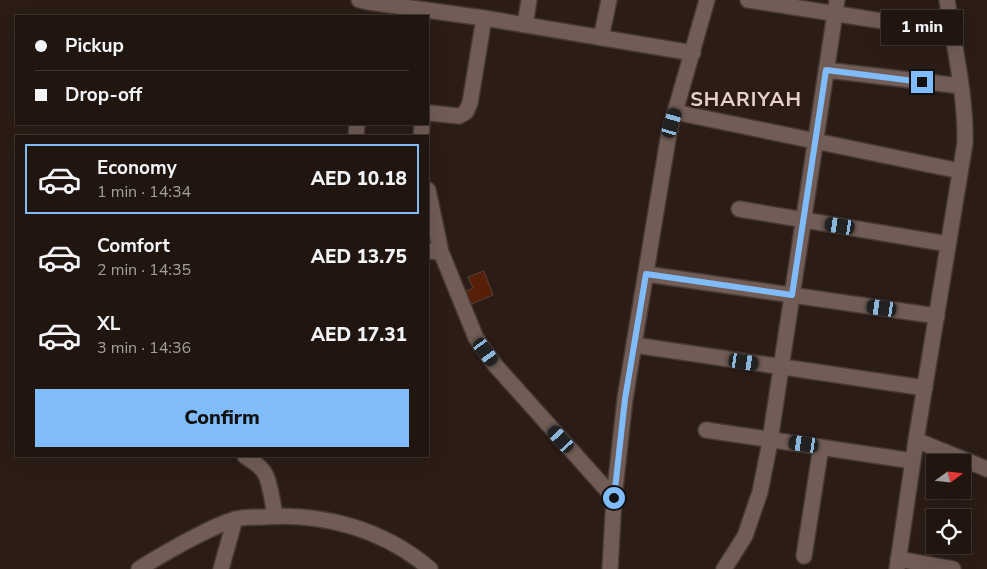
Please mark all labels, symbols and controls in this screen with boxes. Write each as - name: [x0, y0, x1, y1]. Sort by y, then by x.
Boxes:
- callout: 1 min: [881, 9, 963, 44]
- text: 1 min: [901, 16, 943, 38]
- text: Pickup: [65, 33, 124, 59]
- route end: [911, 71, 933, 93]
- text: Drop-off: [65, 82, 142, 108]
- district label: SHARIYAH: [690, 86, 802, 113]
- car: [660, 106, 683, 140]
- text: Economy: [97, 155, 177, 181]
- icon: car: [37, 157, 82, 202]
- text: AED 10.18: [311, 166, 407, 192]
- text: 1 min · 14:34: [97, 181, 191, 203]
- car: [824, 216, 855, 236]
- text: Comfort: [97, 233, 170, 259]
- icon: car: [37, 235, 82, 280]
- text: AED 13.75: [311, 244, 407, 270]
- text: 2 min · 14:35: [97, 259, 191, 281]
- car: [866, 298, 897, 318]
- text: XL: [97, 311, 120, 337]
- icon: car: [37, 313, 82, 358]
- text: AED 17.31: [311, 322, 407, 348]
- car: [471, 335, 500, 369]
- text: 3 min · 14:36: [97, 337, 191, 359]
- car: [728, 352, 759, 372]
- button: Confirm: [35, 389, 409, 447]
- car: [545, 423, 576, 455]
- car: [788, 434, 819, 454]
- north arrow: [926, 454, 971, 499]
- map controls: [926, 454, 971, 554]
- route start: [603, 487, 625, 509]
- button: locate: [926, 509, 971, 554]

